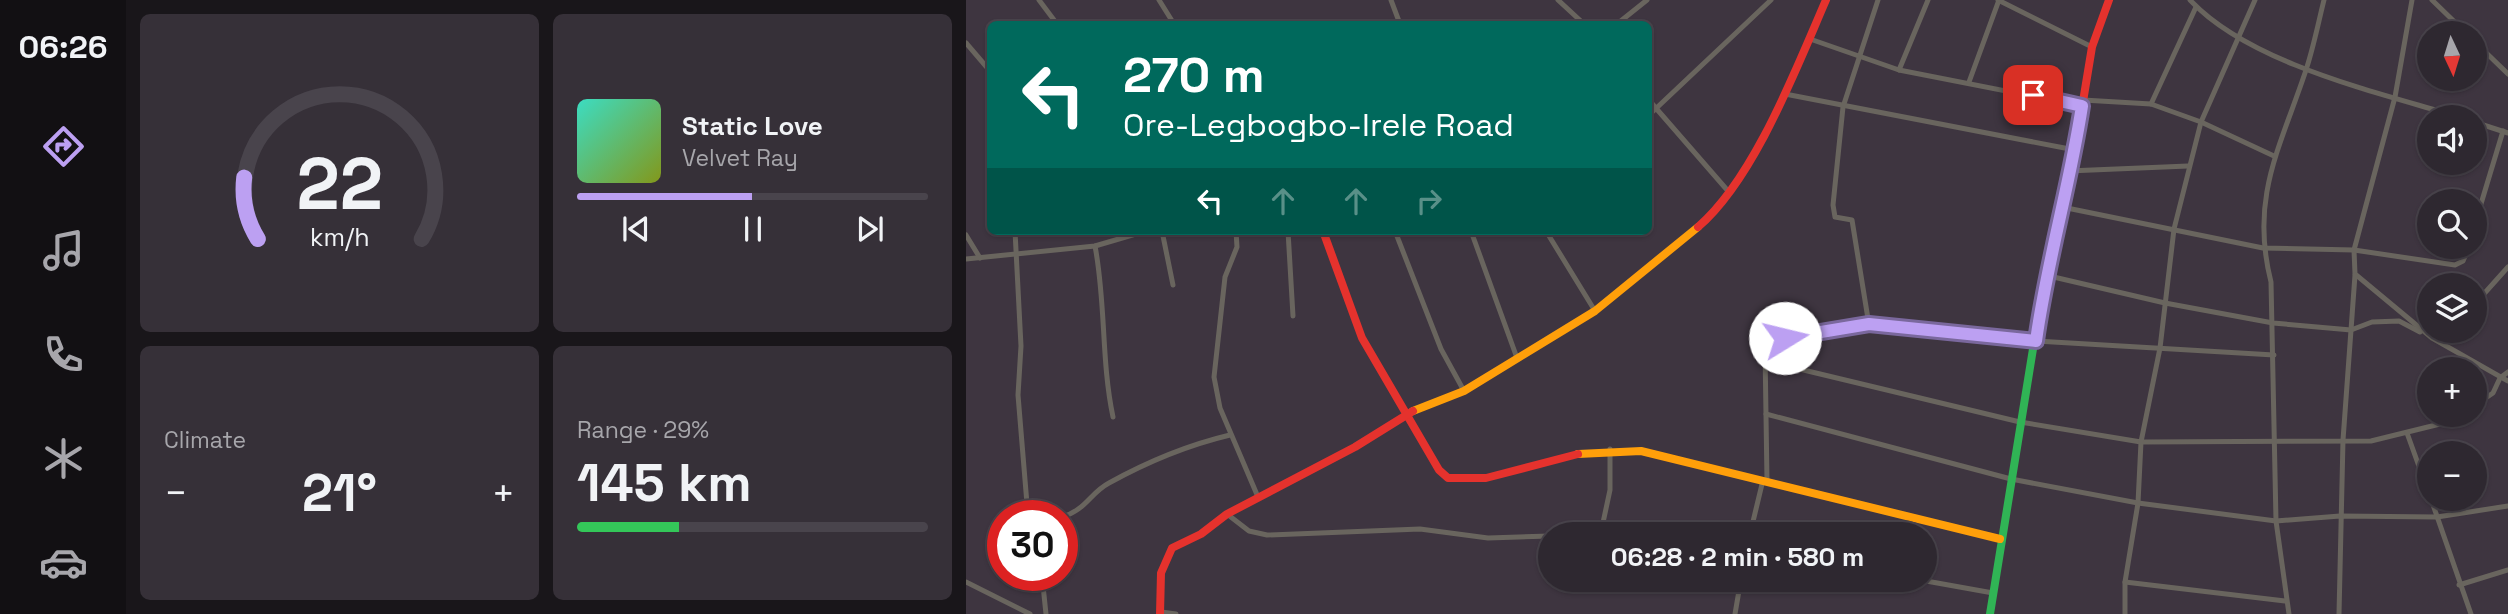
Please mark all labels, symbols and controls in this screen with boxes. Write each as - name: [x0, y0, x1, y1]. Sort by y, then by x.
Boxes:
- north arrow: [2417, 21, 2487, 91]
- map controls: [2417, 21, 2487, 511]
- text: 06:26: [19, 27, 107, 67]
- text: 270 m: [1123, 44, 1265, 106]
- icon: left: [1008, 49, 1099, 140]
- pin: [2003, 65, 2063, 125]
- icon: arrive: [2014, 76, 2052, 114]
- text: Ore-Legbogbo-Irele Road: [1123, 105, 1514, 145]
- button: sound: [2417, 105, 2487, 175]
- text: Static Love: [682, 109, 823, 143]
- icon: directions: [39, 122, 88, 171]
- text: 22: [296, 138, 383, 231]
- text: Velvet Ray: [682, 143, 798, 173]
- icon: left: [1191, 182, 1229, 220]
- icon: ahead: [1264, 182, 1302, 220]
- icon: ahead: [1337, 182, 1375, 220]
- icon: right: [1410, 182, 1448, 220]
- button: search: [2417, 189, 2487, 259]
- icon: previous: [617, 210, 655, 248]
- icon: pause: [734, 210, 772, 248]
- icon: next: [851, 210, 889, 248]
- text: km/h: [310, 221, 369, 253]
- icon: music: [39, 226, 88, 275]
- button: layers: [2417, 273, 2487, 343]
- position arrow: [1748, 301, 1822, 375]
- icon: phone: [39, 330, 88, 379]
- button: +: [2417, 357, 2487, 427]
- text: Range · 29%: [577, 415, 709, 445]
- text: Climate: [164, 425, 246, 455]
- icon: climate: [39, 434, 88, 483]
- button: −: [2417, 441, 2487, 511]
- text: 145 km: [577, 450, 752, 516]
- text: 21°: [302, 460, 377, 526]
- text: −: [164, 469, 188, 517]
- text: +: [491, 469, 515, 517]
- speed limit sign: 30: [987, 500, 1078, 591]
- icon: car: [39, 538, 88, 587]
- text: 06:28 · 2 min · 580 m: [1611, 540, 1864, 574]

